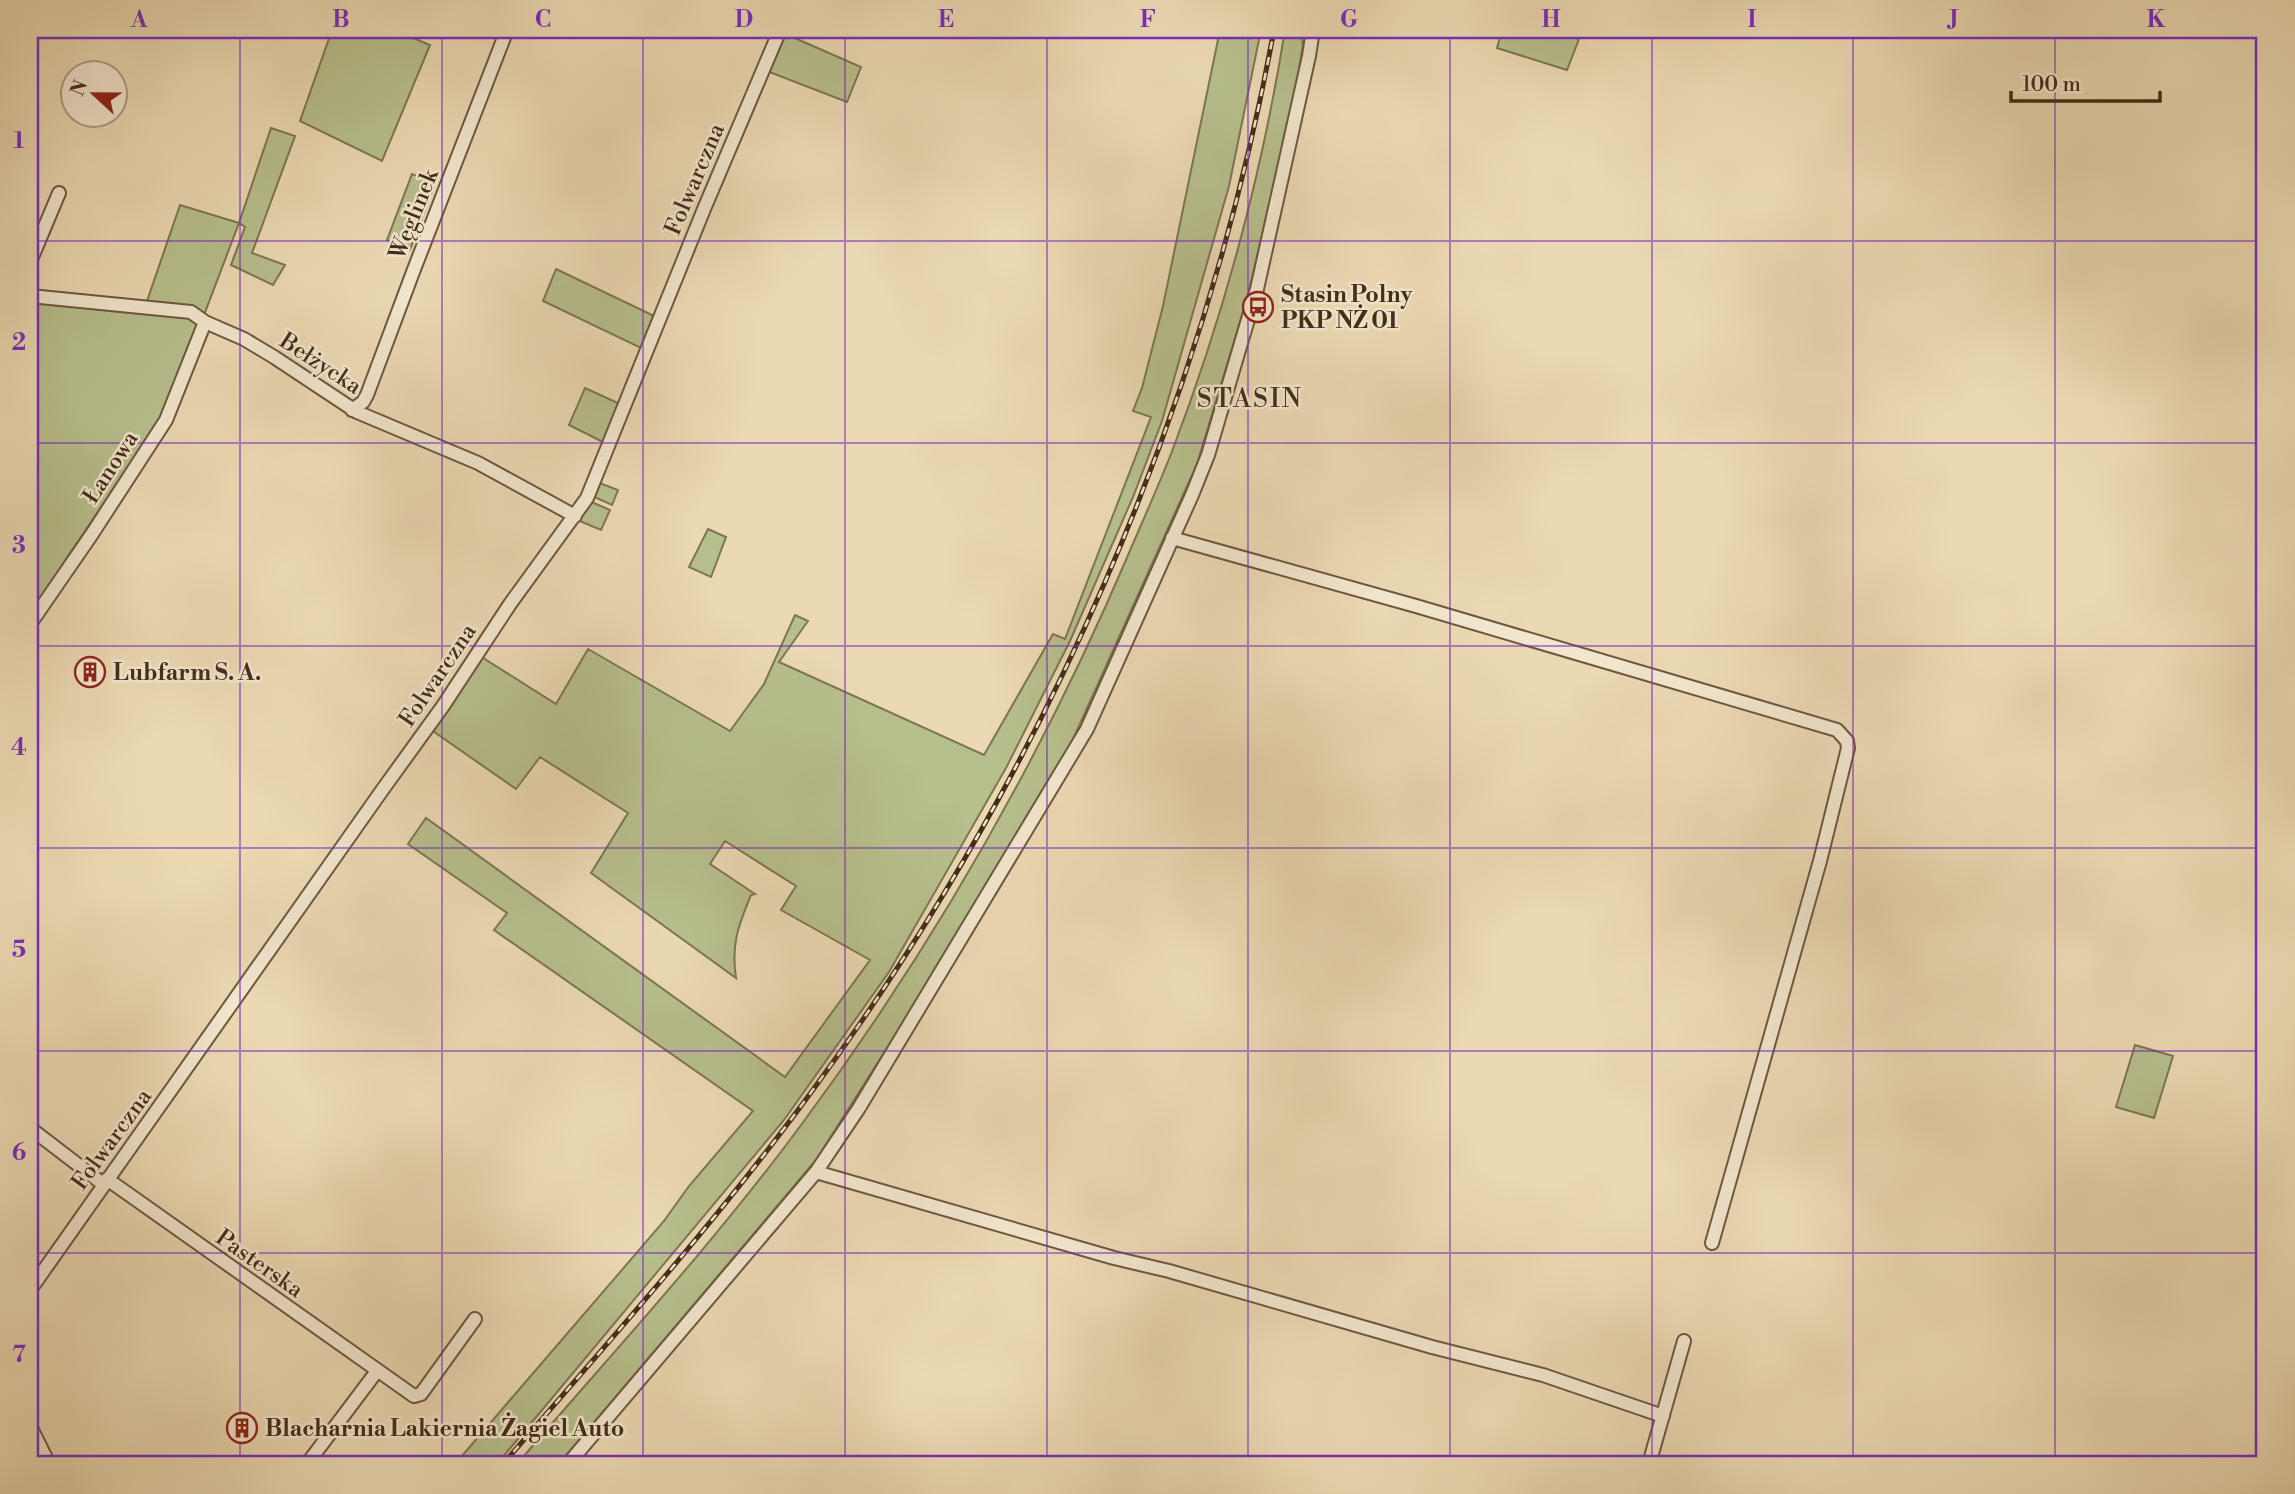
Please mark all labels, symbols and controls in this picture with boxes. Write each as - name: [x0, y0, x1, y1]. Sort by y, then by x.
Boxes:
- text: A: [130, 6, 148, 34]
- text: B: [332, 6, 350, 34]
- text: C: [535, 6, 551, 34]
- text: D: [735, 6, 753, 34]
- text: E: [938, 6, 954, 34]
- text: F: [1140, 6, 1156, 34]
- text: G: [1340, 6, 1358, 34]
- text: H: [1542, 6, 1561, 34]
- text: I: [1748, 6, 1757, 34]
- text: J: [1947, 6, 1959, 34]
- text: K: [2147, 6, 2166, 34]
- north arrow: [60, 60, 130, 130]
- scale bar: [2011, 60, 2160, 104]
- text: 100 m: [2022, 72, 2081, 98]
- text: N: [65, 77, 93, 99]
- street label: Folwarczna: [659, 119, 731, 239]
- text: 1: [13, 127, 25, 155]
- street label: Węglinek: [383, 164, 445, 264]
- place label: Stasin Polny PKP NŻ 01: [1281, 281, 1413, 335]
- bus stop icon: Stasin Polny PKP NŻ 01: [1241, 290, 1275, 324]
- street label: Bełżycka: [273, 326, 367, 401]
- text: 2: [12, 329, 26, 357]
- district label: STASIN: [1197, 383, 1303, 415]
- street label: Łanowa: [77, 426, 145, 509]
- text: 3: [12, 532, 26, 560]
- street label: Folwarczna: [393, 618, 483, 733]
- building icon: Lubfarm S. A.: [73, 655, 107, 689]
- place label: Lubfarm S. A.: [113, 659, 261, 687]
- text: 4: [11, 734, 27, 762]
- text: 5: [12, 936, 26, 964]
- street label: Folwarczna: [66, 1083, 158, 1196]
- text: 6: [12, 1139, 26, 1167]
- street label: Pasterska: [210, 1224, 309, 1304]
- text: 7: [12, 1341, 26, 1369]
- building icon: Blacharnia Lakiernia Żagiel Auto: [225, 1411, 259, 1445]
- place label: Blacharnia Lakiernia Żagiel Auto: [265, 1412, 624, 1443]

